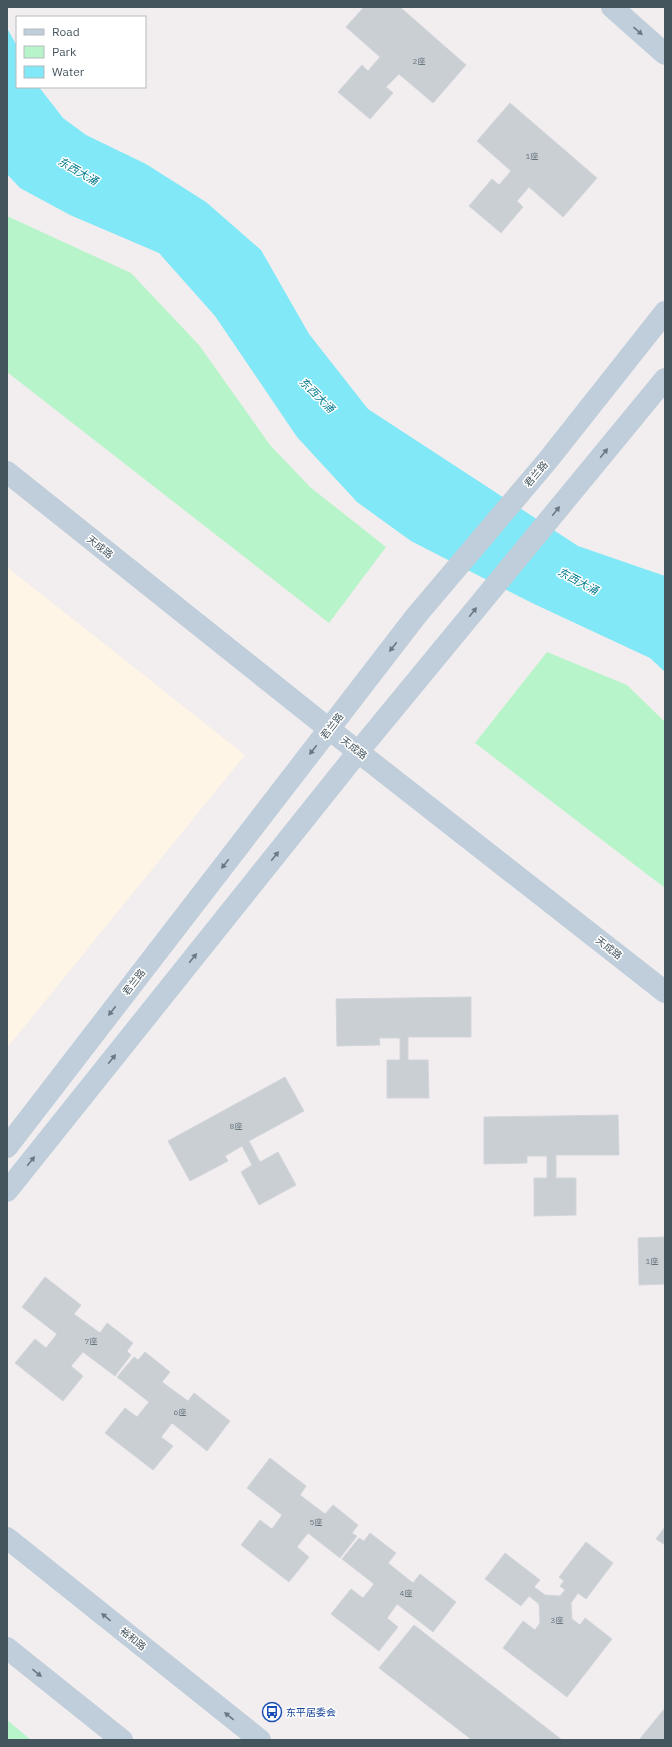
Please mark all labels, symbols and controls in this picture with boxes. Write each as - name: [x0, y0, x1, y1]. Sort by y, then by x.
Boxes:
- legend: [16, 16, 146, 88]
- text: Road: [52, 24, 80, 39]
- one-way arrow: [633, 26, 644, 35]
- text: Park: [52, 44, 77, 59]
- house number: 2座: [413, 56, 425, 66]
- text: Water: [52, 64, 85, 79]
- house number: 1座: [526, 151, 538, 161]
- water label: 东西大涌: [55, 154, 102, 189]
- water label: 东西大涌: [296, 374, 339, 417]
- one-way arrow: [599, 448, 608, 458]
- street label: 君兰路: [521, 458, 551, 490]
- one-way arrow: [551, 506, 560, 517]
- street label: 天成路: [84, 533, 116, 561]
- water label: 东西大涌: [555, 564, 602, 598]
- one-way arrow: [469, 606, 478, 617]
- one-way arrow: [388, 642, 397, 653]
- street label: 君兰路: [318, 710, 346, 742]
- street label: 天成路: [338, 734, 370, 762]
- one-way arrow: [309, 745, 317, 755]
- one-way arrow: [270, 850, 279, 861]
- one-way arrow: [221, 859, 229, 869]
- street label: 天成路: [593, 934, 625, 962]
- one-way arrow: [189, 952, 198, 963]
- street label: 君兰路: [120, 966, 148, 998]
- one-way arrow: [107, 1006, 116, 1017]
- one-way arrow: [108, 1054, 117, 1065]
- house number: 8座: [230, 1121, 242, 1131]
- one-way arrow: [27, 1155, 36, 1166]
- house number: 1座: [646, 1256, 658, 1266]
- house number: 7座: [85, 1336, 97, 1346]
- house number: 6座: [174, 1407, 186, 1417]
- house number: 5座: [310, 1517, 322, 1527]
- house number: 4座: [400, 1588, 412, 1598]
- one-way arrow: [100, 1613, 111, 1621]
- house number: 3座: [551, 1615, 563, 1625]
- street label: 裕和路: [117, 1625, 149, 1653]
- one-way arrow: [32, 1668, 43, 1677]
- bus stop icon: 东平居委会: [261, 1701, 283, 1723]
- place label: 东平居委会: [286, 1706, 336, 1719]
- one-way arrow: [224, 1711, 235, 1720]

